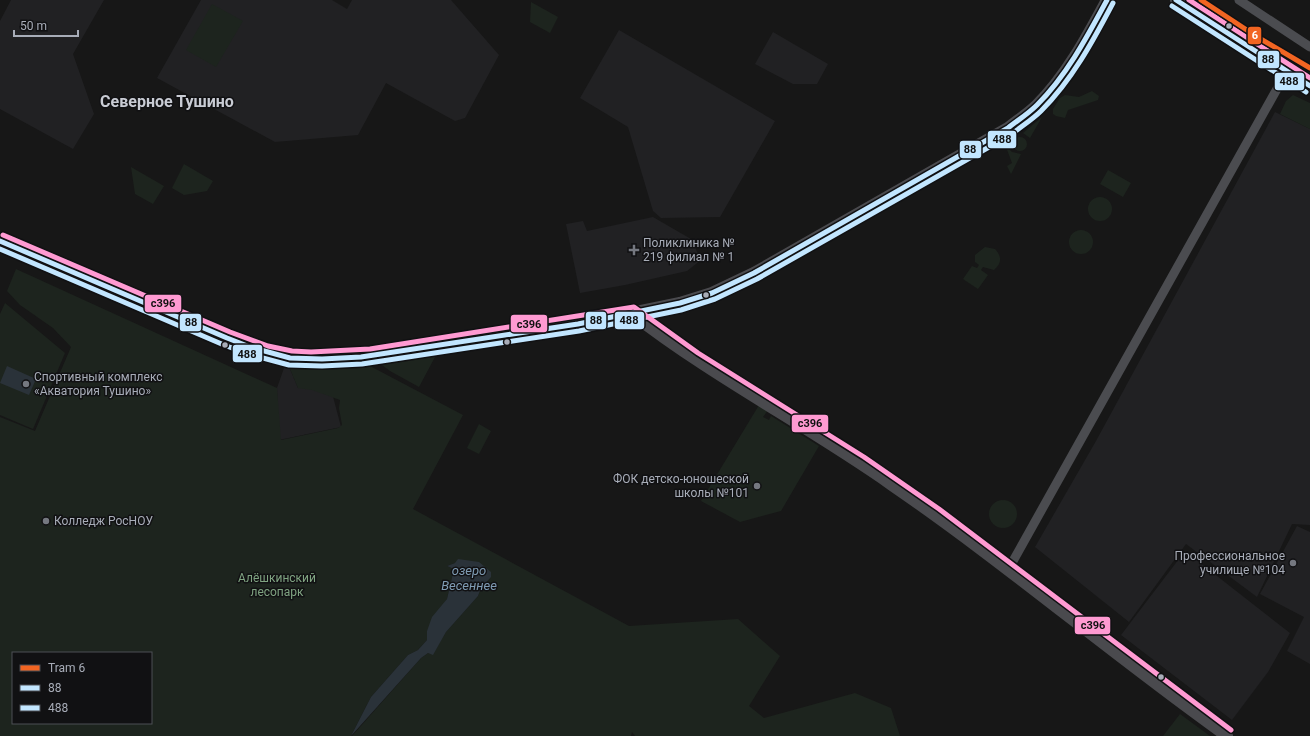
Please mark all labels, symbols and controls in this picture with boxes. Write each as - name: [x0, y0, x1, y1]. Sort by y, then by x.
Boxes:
- scale bar: [14, 12, 78, 38]
- text: 50 m: [20, 19, 47, 33]
- unlabelled marker: [1224, 21, 1234, 31]
- line badge: 6: [1247, 26, 1262, 45]
- text: 6: [1252, 29, 1258, 42]
- line badge: 88: [1257, 50, 1280, 69]
- text: 88: [1262, 53, 1274, 66]
- line badge: 488: [1274, 72, 1305, 91]
- text: 488: [1280, 75, 1298, 88]
- district label: Северное Тушино: [100, 92, 234, 111]
- line badge: 488: [987, 130, 1017, 149]
- text: 488: [993, 133, 1011, 146]
- line badge: 88: [959, 140, 982, 159]
- text: 88: [964, 143, 976, 156]
- place label: Поликлиника № 219 филиал № 1: [643, 236, 735, 264]
- marker: Поликлиника № 219 филиал № 1: [628, 244, 640, 256]
- unlabelled marker: [701, 290, 711, 300]
- line badge: с396: [144, 294, 182, 313]
- text: с396: [151, 297, 175, 310]
- line badge: 88: [585, 311, 607, 330]
- line badge: 488: [614, 311, 645, 330]
- line badge: 88: [179, 313, 202, 332]
- line badge: с396: [510, 314, 548, 333]
- text: 88: [590, 314, 602, 327]
- text: 488: [620, 314, 638, 327]
- text: 88: [185, 316, 197, 329]
- text: с396: [517, 318, 541, 331]
- unlabelled marker: [502, 337, 512, 347]
- unlabelled marker: [220, 340, 230, 350]
- line badge: 488: [232, 344, 263, 363]
- text: 488: [238, 348, 256, 361]
- place label: Спортивный комплекс «Акватория Тушино»: [34, 370, 163, 398]
- marker: Спортивный комплекс «Акватория Тушино»: [21, 379, 31, 389]
- line badge: с396: [791, 414, 829, 433]
- text: с396: [798, 417, 822, 430]
- place label: ФОК детско-юношеской школы №101: [613, 472, 749, 500]
- marker: ФОК детско-юношеской школы №101: [752, 481, 762, 491]
- place label: Колледж РосНОУ: [54, 514, 153, 528]
- marker: Колледж РосНОУ: [41, 516, 51, 526]
- place label: Профессиональное училище №104: [1174, 549, 1285, 577]
- marker: Профессиональное училище №104: [1288, 558, 1298, 568]
- water label: озеро Весеннее: [441, 563, 497, 593]
- park label: Алёшкинский лесопарк: [238, 571, 316, 599]
- line badge: с396: [1074, 616, 1111, 635]
- text: с396: [1081, 619, 1105, 632]
- legend: [12, 652, 152, 724]
- text: Tram 6: [48, 661, 86, 675]
- unlabelled marker: [1156, 672, 1166, 682]
- text: 88: [48, 681, 62, 695]
- text: 488: [48, 701, 68, 715]

